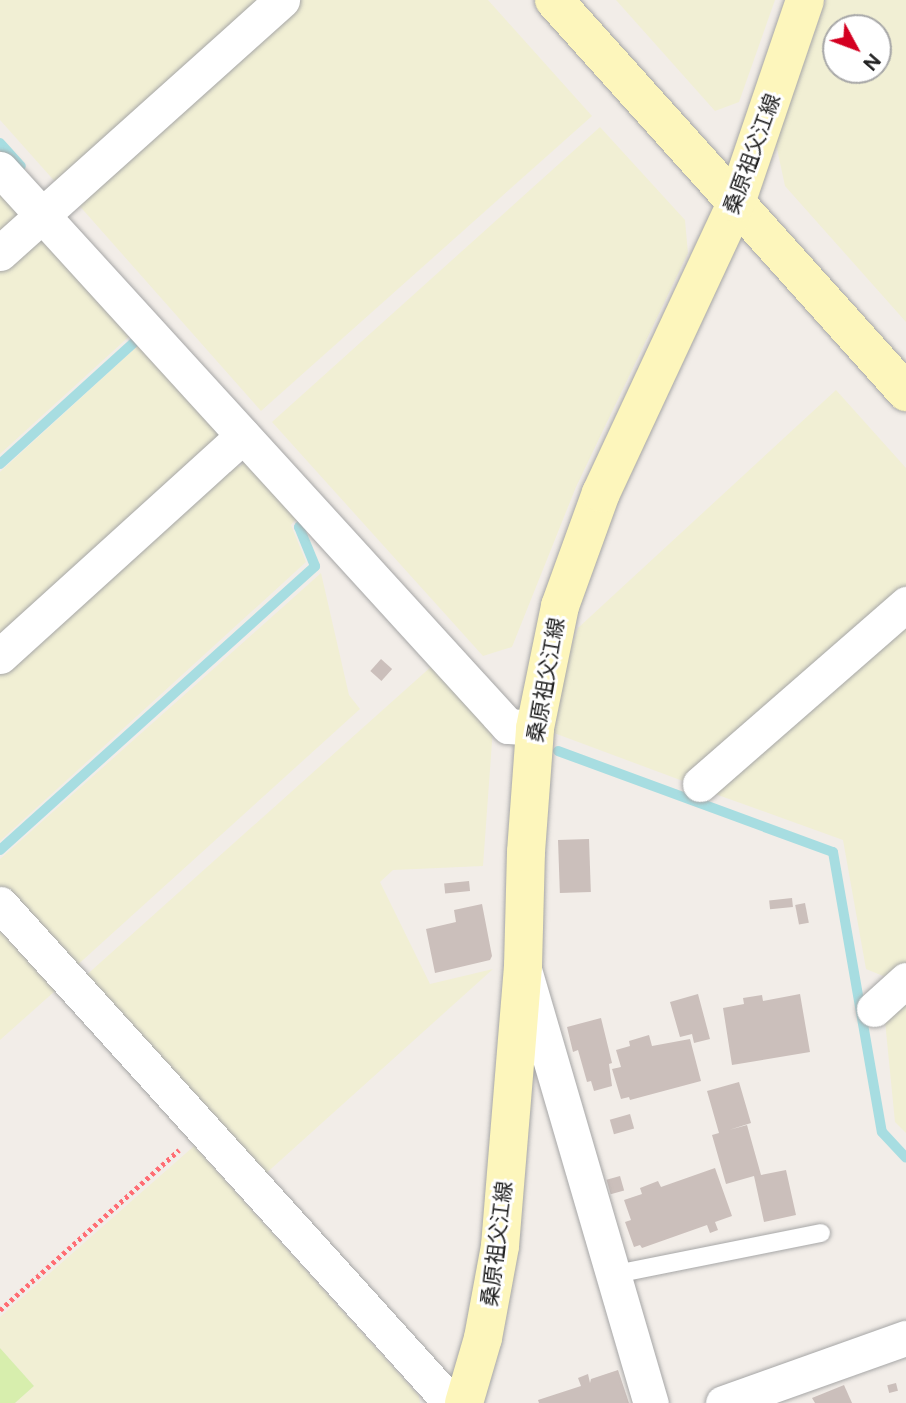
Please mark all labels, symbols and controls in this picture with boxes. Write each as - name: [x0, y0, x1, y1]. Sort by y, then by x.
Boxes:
- north arrow: [822, 14, 892, 84]
- text: N: [858, 49, 885, 75]
- street label: 桑原祖父江線: [719, 90, 785, 218]
- street label: 桑原祖父江線: [523, 616, 569, 744]
- street label: 桑原祖父江線: [477, 1180, 517, 1308]

